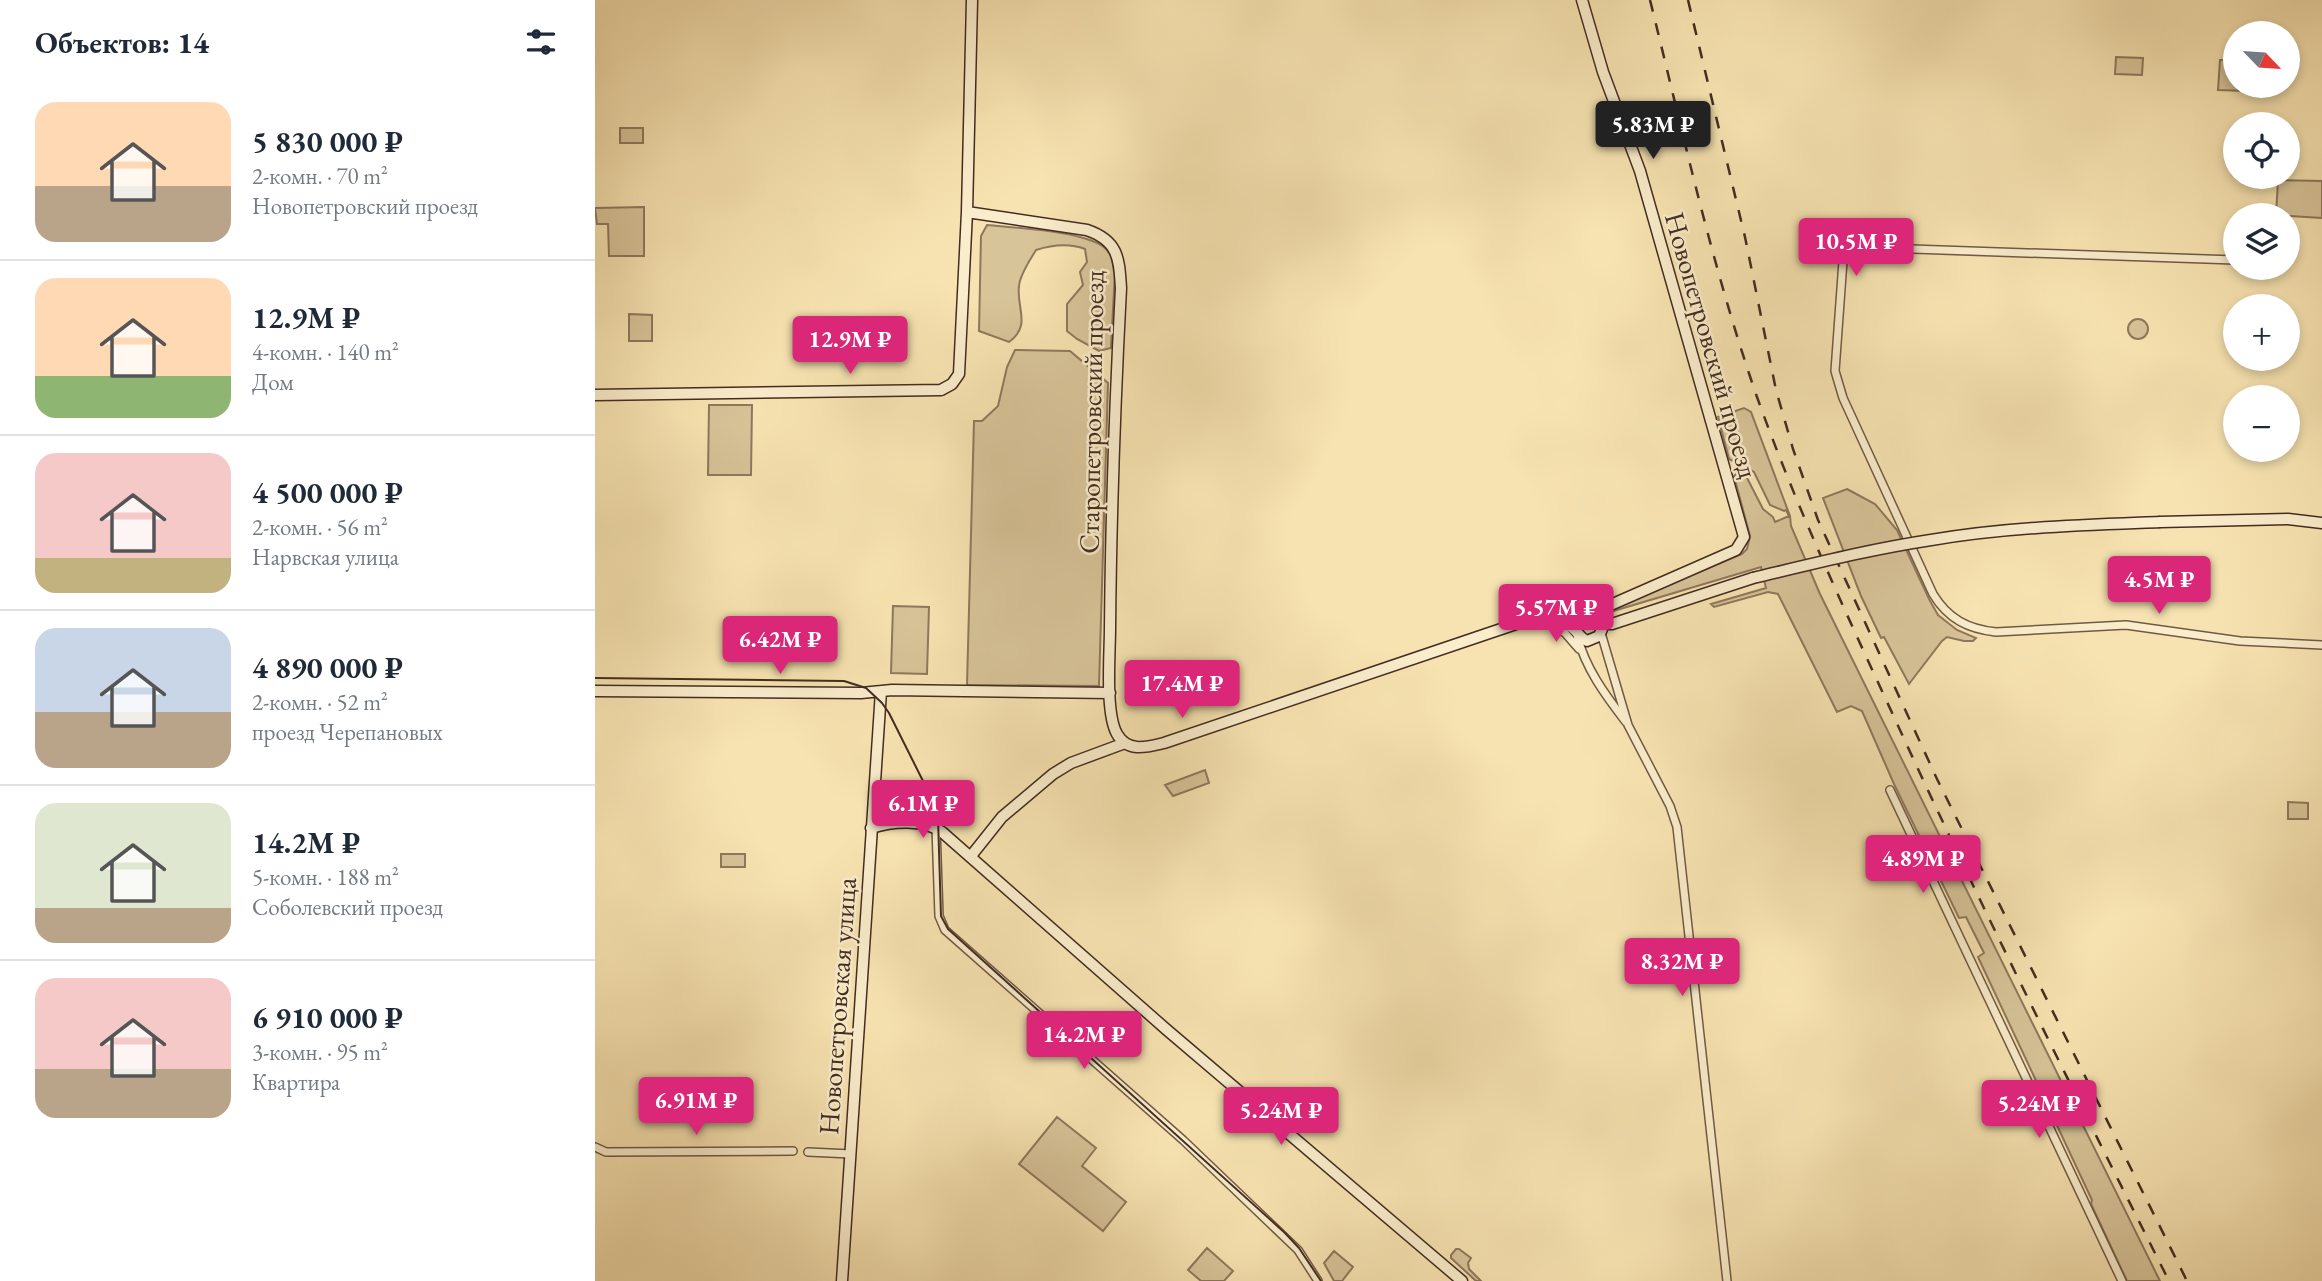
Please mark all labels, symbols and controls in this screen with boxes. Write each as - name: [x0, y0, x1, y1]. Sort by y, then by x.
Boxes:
- north arrow: [2223, 21, 2299, 98]
- map controls: [2223, 21, 2300, 462]
- text: Объектов: 14: [35, 23, 209, 62]
- icon: filters: [522, 23, 560, 61]
- pin: 5.83M ₽: [1588, 102, 1718, 161]
- text: 5.83M ₽: [1612, 109, 1694, 139]
- button: locate: [2223, 112, 2300, 189]
- text: 5 830 000 ₽: [252, 122, 403, 161]
- icon: home: [91, 130, 175, 214]
- text: 2-комн. · 70 m²: [252, 161, 388, 191]
- text: Новопетровский проезд: [252, 191, 478, 221]
- button: layers: [2223, 203, 2300, 280]
- street label: Новопетровский проезд: [1657, 208, 1767, 482]
- pin: 10.5M ₽: [1791, 218, 1921, 278]
- text: 10.5M ₽: [1815, 226, 1897, 256]
- street label: Старопетровский проезд: [1071, 270, 1111, 554]
- button: +: [2223, 294, 2300, 371]
- text: 12.9M ₽: [252, 298, 360, 337]
- icon: home: [91, 306, 175, 390]
- pin: 12.9M ₽: [785, 316, 915, 376]
- text: 12.9M ₽: [809, 324, 891, 354]
- text: 4-комн. · 140 m²: [252, 337, 399, 367]
- text: Дом: [252, 367, 294, 397]
- button: −: [2223, 385, 2300, 462]
- text: 4 500 000 ₽: [252, 473, 403, 512]
- icon: home: [91, 481, 175, 565]
- text: 2-комн. · 56 m²: [252, 512, 388, 542]
- text: Нарвская улица: [252, 542, 399, 572]
- pin: 4.5M ₽: [2102, 556, 2216, 616]
- text: 4.5M ₽: [2124, 564, 2194, 594]
- pin: 5.57M ₽: [1491, 584, 1621, 644]
- text: 5.57M ₽: [1515, 592, 1597, 622]
- pin: 6.42M ₽: [715, 616, 845, 676]
- text: 6.42M ₽: [739, 624, 821, 654]
- text: 4 890 000 ₽: [252, 648, 403, 687]
- icon: home: [91, 656, 175, 740]
- pin: 17.4M ₽: [1117, 660, 1247, 720]
- text: 17.4M ₽: [1141, 668, 1223, 698]
- text: 2-комн. · 52 m²: [252, 687, 388, 717]
- text: проезд Черепановых: [252, 717, 443, 747]
- pin: 6.1M ₽: [866, 780, 980, 840]
- text: 6.1M ₽: [888, 788, 958, 818]
- text: 14.2M ₽: [252, 823, 360, 862]
- icon: home: [91, 831, 175, 915]
- pin: 4.89M ₽: [1858, 836, 1988, 895]
- text: 4.89M ₽: [1882, 843, 1964, 873]
- text: 5-комн. · 188 m²: [252, 862, 399, 892]
- street label: Новопетровская улица: [810, 875, 864, 1136]
- text: Соболевский проезд: [252, 892, 443, 922]
- pin: 8.32M ₽: [1617, 939, 1747, 998]
- text: 8.32M ₽: [1641, 946, 1723, 976]
- text: 6 910 000 ₽: [252, 998, 403, 1037]
- icon: home: [91, 1006, 175, 1090]
- pin: 14.2M ₽: [1019, 1012, 1149, 1071]
- text: 14.2M ₽: [1043, 1019, 1125, 1049]
- text: 3-комн. · 95 m²: [252, 1037, 388, 1067]
- text: Квартира: [252, 1067, 340, 1097]
- pin: 6.91M ₽: [631, 1078, 761, 1137]
- pin: 5.24M ₽: [1974, 1080, 2104, 1140]
- text: 6.91M ₽: [655, 1085, 737, 1115]
- pin: 5.24M ₽: [1216, 1088, 1346, 1147]
- text: 5.24M ₽: [1998, 1088, 2080, 1118]
- text: 5.24M ₽: [1240, 1095, 1322, 1125]

